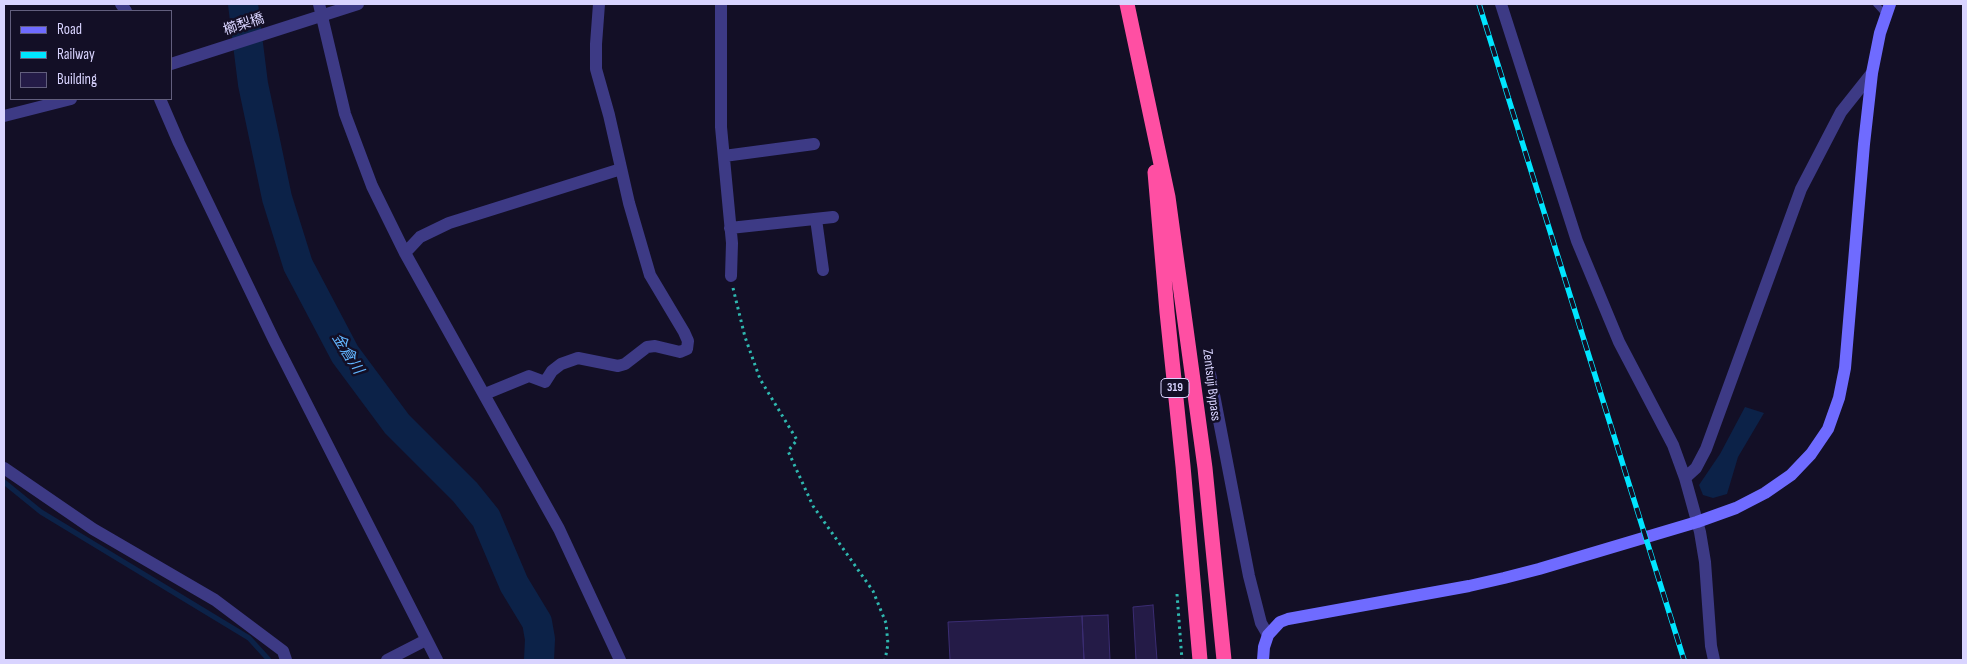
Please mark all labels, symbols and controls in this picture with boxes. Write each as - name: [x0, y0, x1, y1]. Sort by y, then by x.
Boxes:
- legend: [10, 10, 172, 100]
- street label: 櫛梨橋: [221, 11, 267, 39]
- text: Road: [57, 20, 82, 39]
- text: Railway: [57, 45, 95, 64]
- text: Building: [57, 70, 97, 89]
- water label: 金倉川: [327, 330, 367, 378]
- street label: Zentsuji Bypass: [1198, 348, 1224, 422]
- road number: 319: [1161, 378, 1189, 398]

